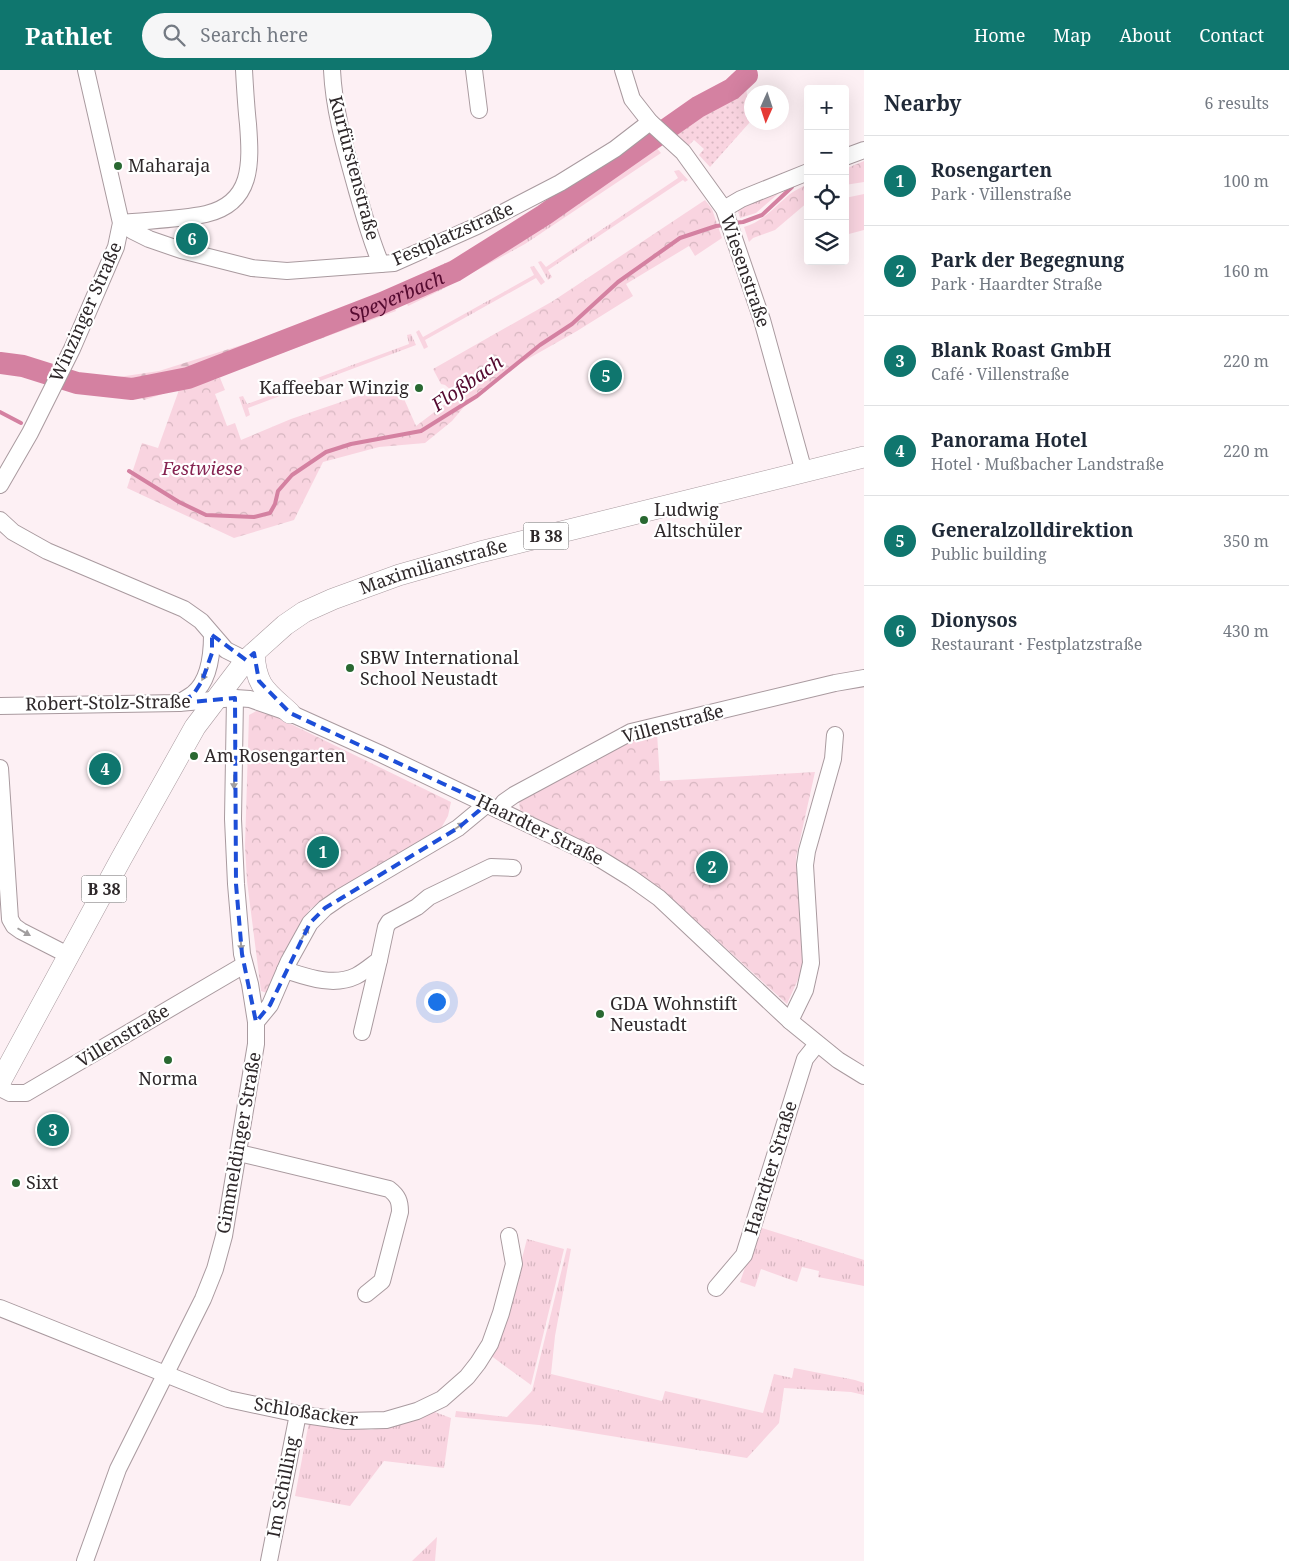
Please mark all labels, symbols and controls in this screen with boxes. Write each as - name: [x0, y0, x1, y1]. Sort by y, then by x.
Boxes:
- search box: [142, 13, 492, 58]
- text: Pathlet: [25, 19, 112, 52]
- icon: search: [160, 21, 188, 49]
- text: Search here: [200, 22, 308, 48]
- text: Home: [974, 23, 1025, 47]
- text: Map: [1053, 23, 1091, 47]
- text: About: [1119, 23, 1171, 47]
- text: Contact: [1199, 23, 1264, 47]
- north arrow: [744, 85, 789, 130]
- map controls: [804, 85, 849, 265]
- button: +: [804, 85, 849, 130]
- text: Nearby: [884, 89, 962, 117]
- text: 6 results: [1205, 92, 1269, 114]
- street label: Kurfürstenstraße: [324, 93, 386, 243]
- button: −: [804, 130, 849, 175]
- place label: Maharaja: [128, 153, 210, 177]
- text: Rosengarten: [931, 157, 1052, 183]
- marker: Maharaja: [112, 160, 124, 172]
- text: 1: [895, 170, 905, 192]
- text: 100 m: [1223, 170, 1269, 192]
- button: locate: [804, 175, 849, 220]
- text: Park · Villenstraße: [931, 183, 1072, 205]
- street label: Festplatzstraße: [388, 196, 517, 271]
- street label: Wiesenstraße: [715, 211, 776, 330]
- pin: 6: [176, 220, 208, 258]
- button: layers: [804, 220, 849, 265]
- street label: Winzinger Straße: [43, 238, 127, 385]
- text: Park der Begegnung: [931, 247, 1124, 273]
- text: 2: [895, 260, 905, 282]
- text: 160 m: [1223, 260, 1269, 282]
- water label: Speyerbach: [345, 264, 449, 328]
- text: Park · Haardter Straße: [931, 273, 1102, 295]
- text: Blank Roast GmbH: [931, 337, 1111, 363]
- water label: Floßbach: [425, 348, 509, 418]
- text: 3: [895, 350, 905, 372]
- text: 220 m: [1223, 350, 1269, 372]
- pin: 5: [590, 357, 622, 395]
- text: Café · Villenstraße: [931, 363, 1069, 385]
- place label: Kaffeebar Winzig: [259, 375, 409, 399]
- marker: Kaffeebar Winzig: [413, 382, 425, 394]
- text: Panorama Hotel: [931, 427, 1087, 453]
- text: 4: [895, 440, 905, 462]
- text: 220 m: [1223, 440, 1269, 462]
- text: Hotel · Mußbacher Landstraße: [931, 453, 1164, 475]
- park label: Festwiese: [161, 456, 242, 480]
- place label: Ludwig Altschüler: [654, 497, 743, 542]
- marker: Ludwig Altschüler: [638, 514, 650, 526]
- text: Generalzolldirektion: [931, 517, 1133, 543]
- road number: B 38: [524, 522, 568, 550]
- text: 5: [895, 530, 905, 552]
- text: 350 m: [1223, 530, 1269, 552]
- street label: Maximilianstraße: [356, 533, 510, 599]
- text: Public building: [931, 543, 1047, 565]
- text: Dionysos: [931, 607, 1017, 633]
- text: 6: [895, 620, 905, 642]
- text: 430 m: [1223, 620, 1269, 642]
- text: Restaurant · Festplatzstraße: [931, 633, 1142, 655]
- place label: SBW International School Neustadt: [360, 645, 519, 690]
- marker: SBW International School Neustadt: [344, 662, 356, 674]
- one-way arrow: [201, 667, 209, 681]
- street label: Robert-Stolz-Straße: [25, 689, 191, 715]
- street label: Villenstraße: [619, 698, 726, 748]
- place label: Am Rosengarten: [204, 743, 346, 767]
- pin: 4: [89, 750, 121, 788]
- marker: Am Rosengarten: [188, 750, 200, 762]
- one-way arrow: [229, 774, 237, 790]
- street label: Haardter Straße: [473, 788, 608, 870]
- one-way arrow: [451, 822, 464, 832]
- pin: 1: [307, 833, 339, 871]
- pin: 2: [696, 848, 728, 886]
- road number: B 38: [82, 876, 126, 902]
- one-way arrow: [17, 927, 31, 936]
- one-way arrow: [300, 927, 309, 940]
- one-way arrow: [237, 936, 245, 952]
- your location: [424, 989, 450, 1015]
- place label: GDA Wohnstift Neustadt: [610, 991, 737, 1036]
- street label: Villenstraße: [72, 998, 173, 1072]
- marker: GDA Wohnstift Neustadt: [594, 1008, 606, 1020]
- street label: Gimmeldinger Straße: [210, 1050, 266, 1236]
- marker: Norma: [162, 1054, 174, 1066]
- place label: Norma: [138, 1066, 198, 1090]
- street label: Haardter Straße: [738, 1098, 802, 1238]
- pin: 3: [37, 1111, 69, 1149]
- place label: Sixt: [26, 1170, 58, 1194]
- marker: Sixt: [10, 1177, 22, 1189]
- street label: Schloßacker: [252, 1391, 360, 1431]
- street label: Im Schilling: [260, 1434, 304, 1539]

